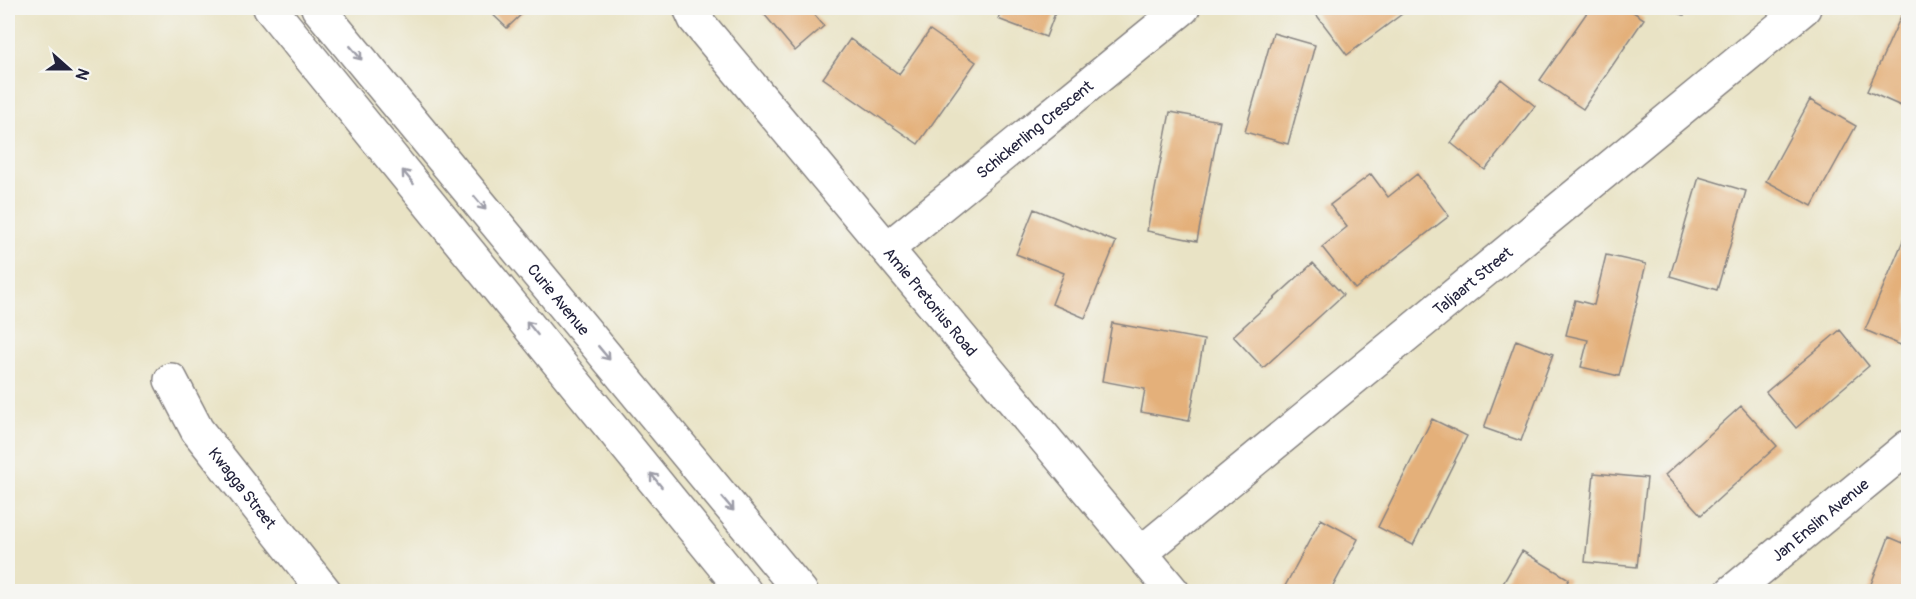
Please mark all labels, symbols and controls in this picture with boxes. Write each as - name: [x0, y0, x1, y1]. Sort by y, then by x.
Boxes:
- north arrow: [39, 39, 99, 99]
- one-way arrow: [349, 45, 362, 61]
- text: N: [71, 65, 93, 83]
- street label: Schickerling Crescent: [972, 76, 1098, 183]
- one-way arrow: [402, 169, 415, 185]
- one-way arrow: [473, 195, 486, 211]
- street label: Taljaart Street: [1429, 243, 1517, 320]
- street label: Amie Pretorius Road: [879, 244, 981, 361]
- street label: Curie Avenue: [523, 260, 594, 340]
- one-way arrow: [525, 320, 538, 336]
- one-way arrow: [597, 345, 611, 360]
- street label: Kwagga Street: [204, 444, 281, 534]
- one-way arrow: [650, 473, 663, 489]
- street label: Jan Enslin Avenue: [1768, 474, 1873, 566]
- one-way arrow: [722, 495, 735, 511]

